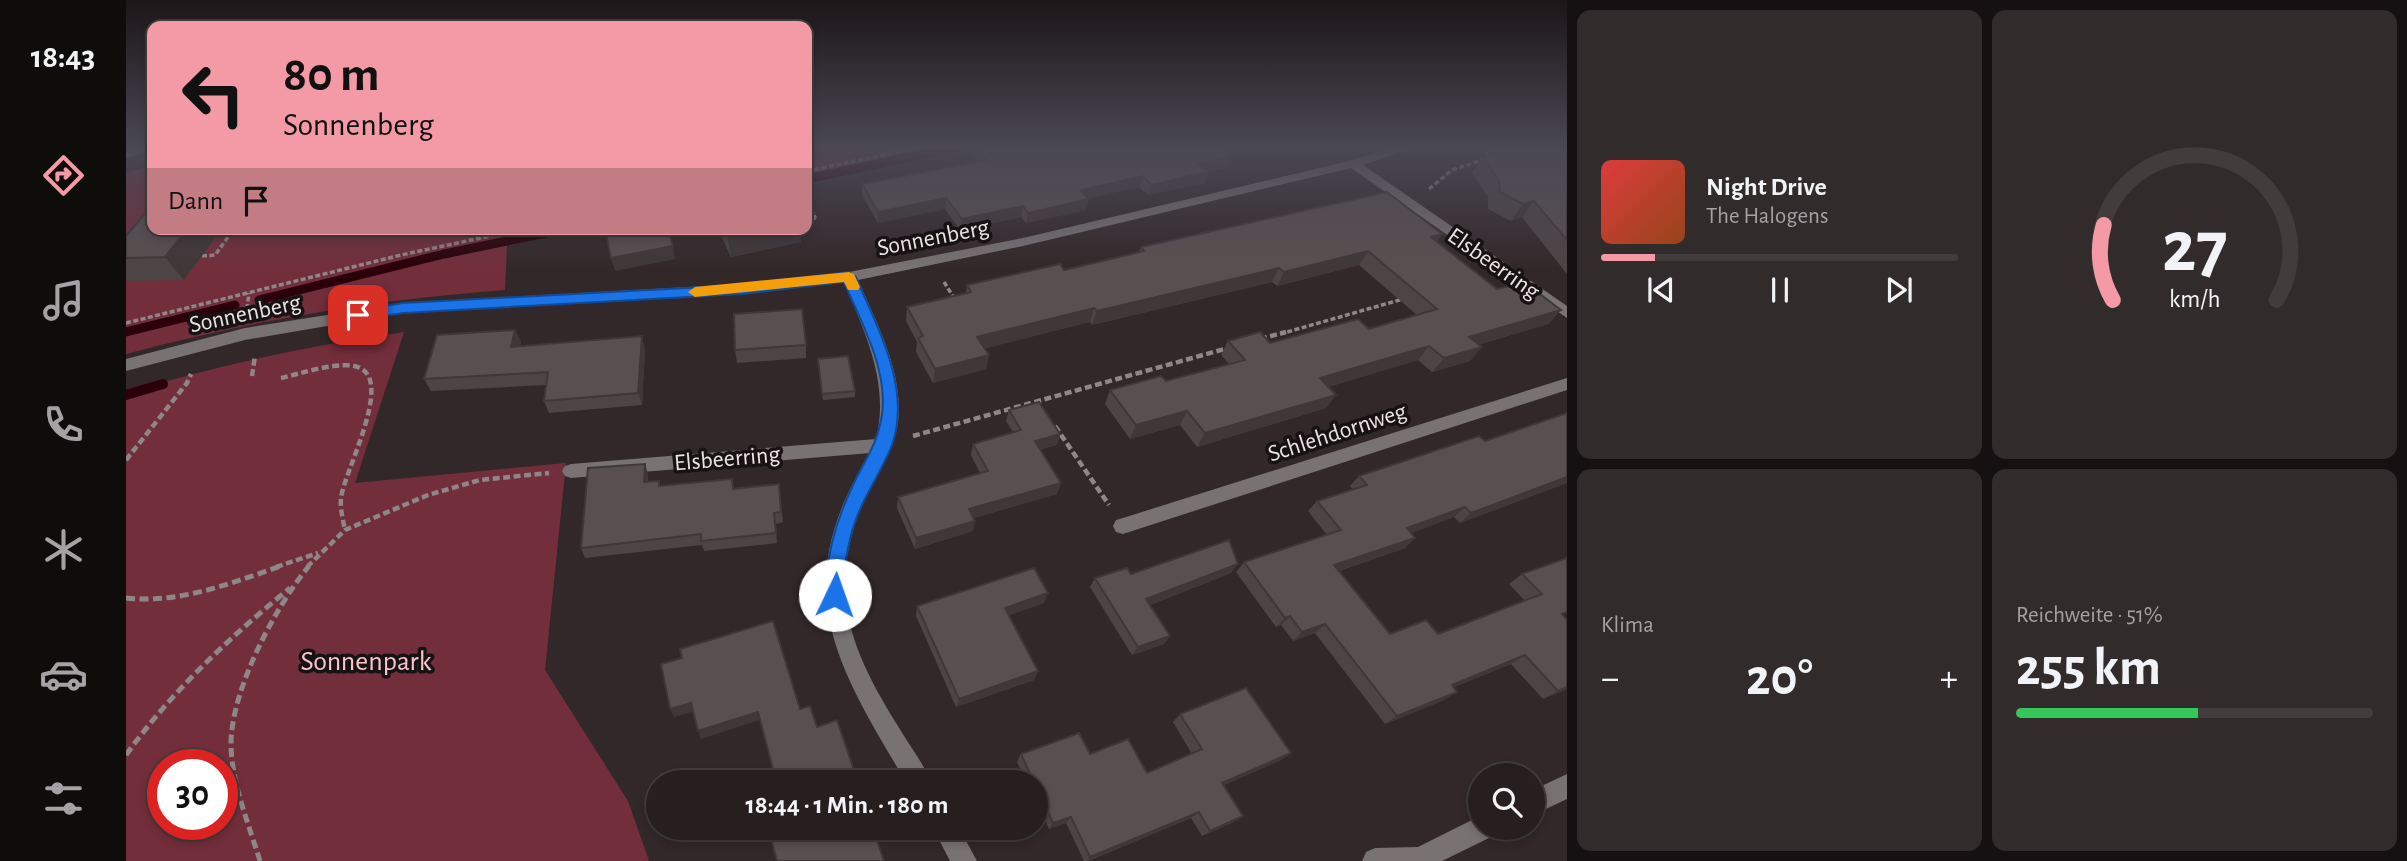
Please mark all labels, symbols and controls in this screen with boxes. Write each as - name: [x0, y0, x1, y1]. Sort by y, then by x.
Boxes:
- text: 18:43: [31, 41, 95, 73]
- icon: left: [168, 49, 259, 140]
- text: 80 m: [283, 51, 380, 100]
- text: Sonnenberg: [283, 109, 434, 141]
- icon: directions: [39, 151, 88, 200]
- text: Night Drive: [1706, 174, 1827, 200]
- icon: arrive: [237, 182, 275, 220]
- text: Dann: [168, 188, 223, 214]
- text: The Halogens: [1706, 205, 1828, 228]
- text: 27: [2162, 213, 2227, 286]
- street label: Sonnenberg: [875, 215, 991, 261]
- street label: Elsbeerring: [1443, 224, 1544, 304]
- icon: previous: [1642, 271, 1680, 309]
- icon: pause: [1761, 271, 1799, 309]
- icon: next: [1880, 271, 1918, 309]
- icon: music: [39, 276, 88, 325]
- pin: [328, 285, 388, 345]
- text: km/h: [2169, 287, 2220, 312]
- street label: Sonnenberg: [187, 290, 303, 337]
- icon: arrive: [339, 296, 377, 334]
- street label: Schlehdornweg: [1265, 399, 1410, 467]
- icon: phone: [39, 400, 88, 449]
- street label: Elsbeerring: [673, 442, 781, 476]
- icon: climate: [39, 525, 88, 574]
- position arrow: [798, 558, 872, 632]
- text: Reichweite · 51%: [2016, 604, 2163, 627]
- text: Klima: [1601, 614, 1654, 637]
- text: 255 km: [2016, 642, 2161, 694]
- park label: Sonnenpark: [301, 648, 432, 676]
- icon: car: [39, 650, 88, 699]
- text: 20°: [1746, 652, 1813, 704]
- text: −: [1601, 660, 1619, 698]
- text: +: [1940, 660, 1958, 698]
- speed limit sign: 30: [147, 749, 238, 840]
- map controls: [1468, 763, 1545, 840]
- button: search: [1468, 763, 1545, 840]
- icon: filters: [39, 774, 88, 823]
- text: 18:44 · 1 Min. · 180 m: [745, 792, 949, 818]

